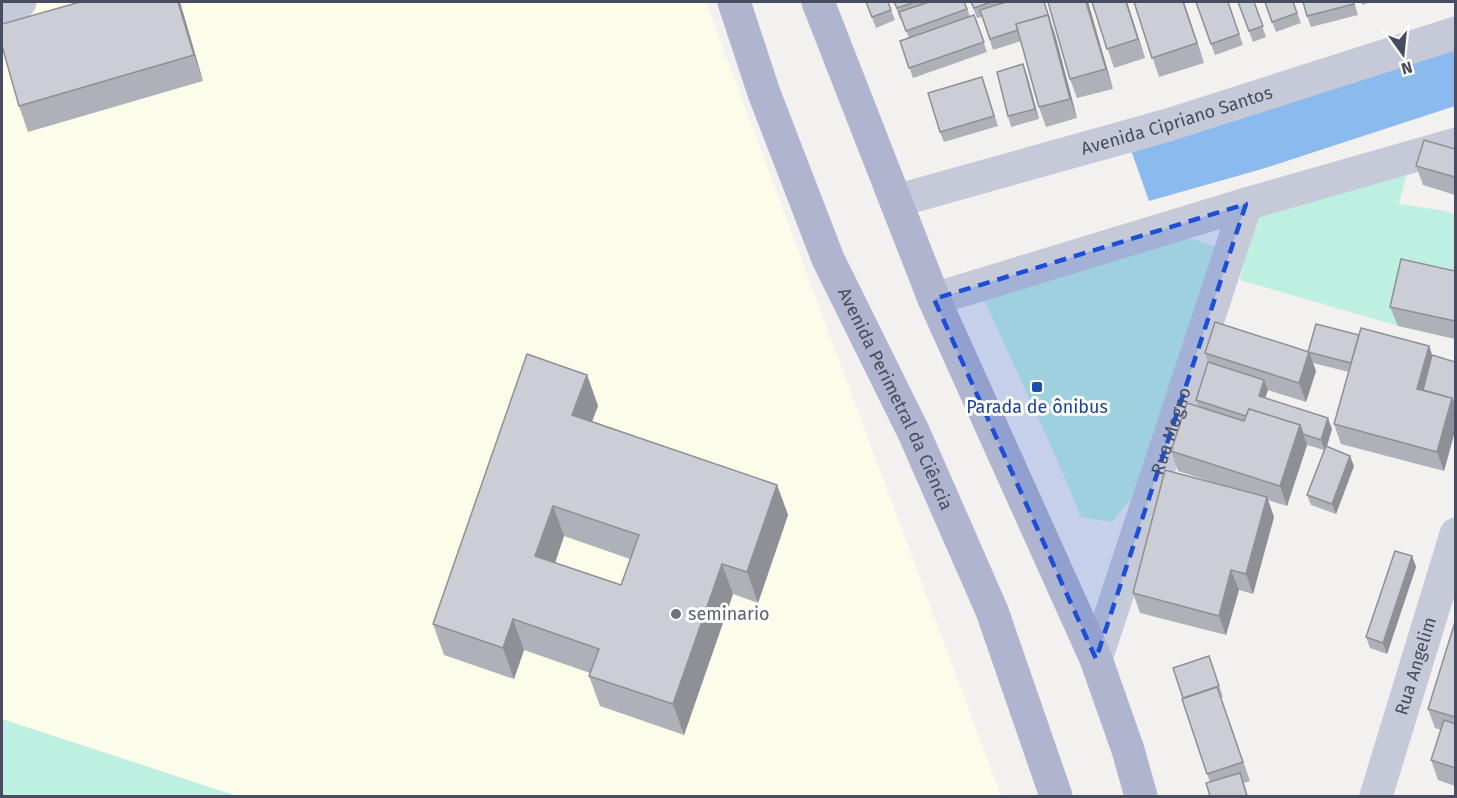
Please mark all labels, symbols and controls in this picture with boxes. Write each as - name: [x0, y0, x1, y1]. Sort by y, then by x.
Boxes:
- north arrow: [1373, 24, 1433, 84]
- text: N: [1399, 57, 1414, 79]
- street label: Avenida Cipriano Santos: [1079, 81, 1275, 160]
- street label: Avenida Perimetral da Ciência: [833, 284, 957, 514]
- marker: Parada de ônibus: [1030, 380, 1044, 394]
- street label: Rua Mogno: [1146, 384, 1196, 478]
- place label: Parada de ônibus: [966, 396, 1108, 418]
- place label: seminario: [688, 603, 770, 625]
- marker: seminario: [669, 607, 683, 621]
- street label: Rua Angelim: [1390, 614, 1441, 718]

